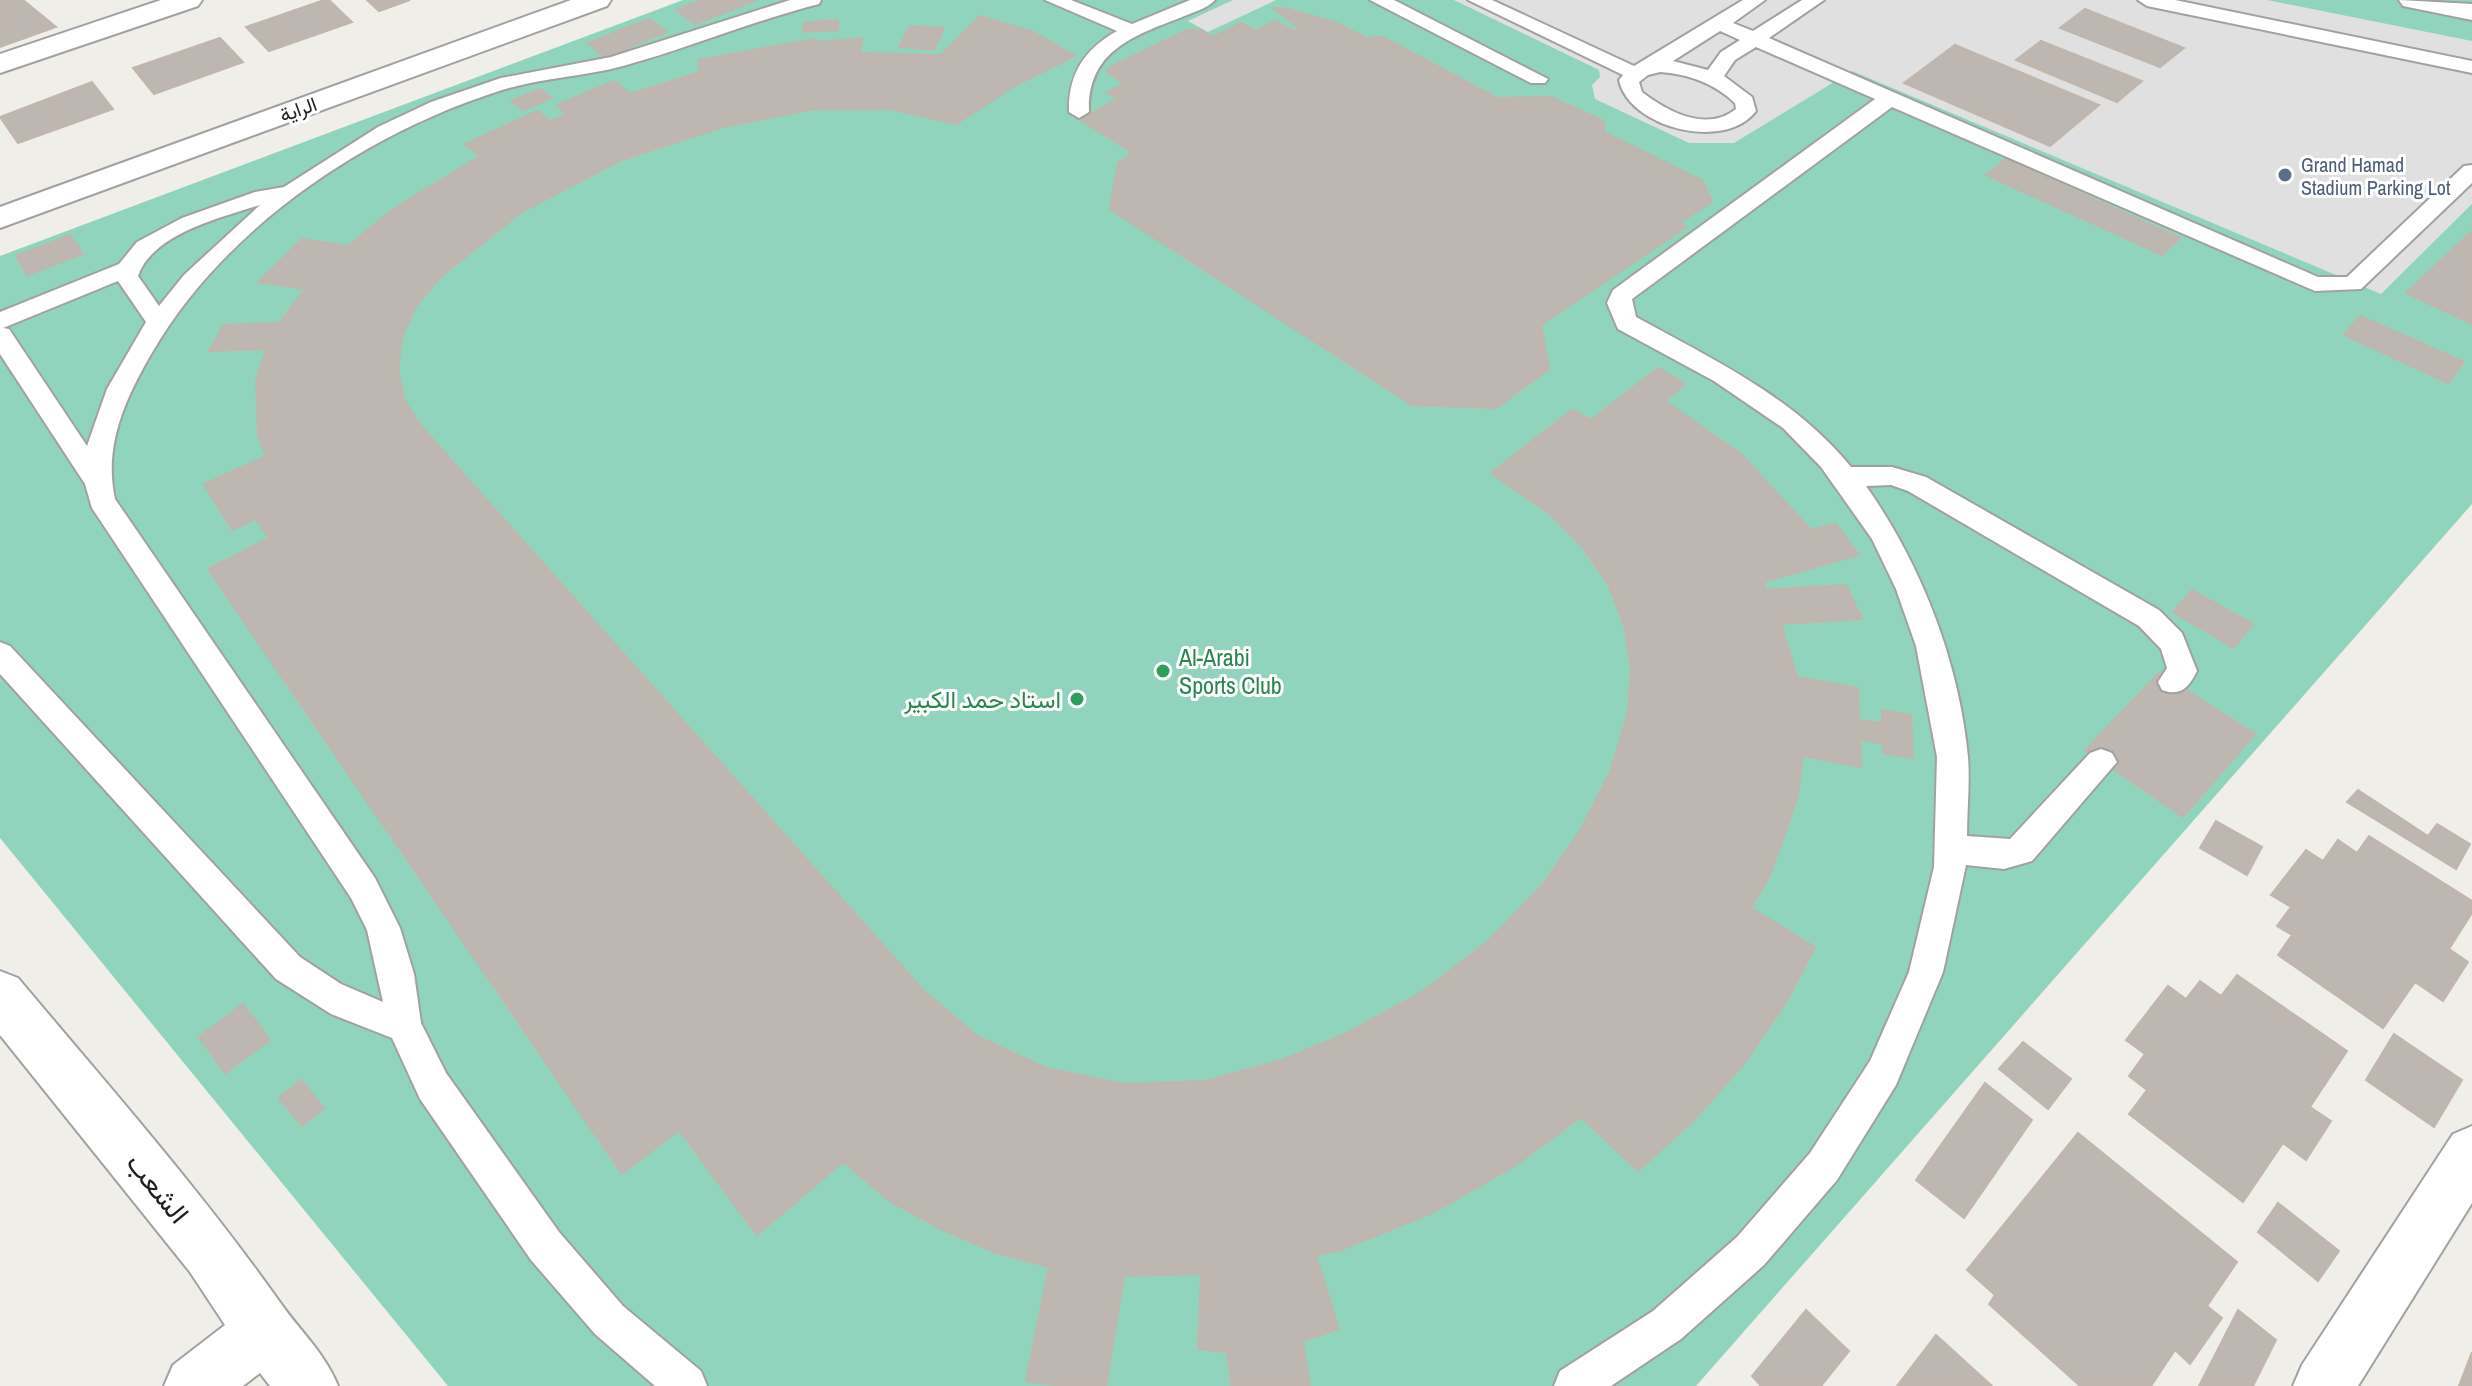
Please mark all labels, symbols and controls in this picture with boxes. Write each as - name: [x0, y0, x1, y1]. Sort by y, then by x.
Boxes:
- street label: الراية: [276, 90, 320, 128]
- place label: Grand Hamad Stadium Parking Lot: [2301, 151, 2451, 201]
- marker: Grand Hamad Stadium Parking Lot: [2276, 166, 2294, 184]
- place label: Al-Arabi Sports Club: [1178, 641, 1282, 701]
- marker: Al-Arabi Sports Club: [1154, 662, 1172, 680]
- place label: استاد حمد الكبير: [903, 683, 1061, 715]
- marker: استاد حمد الكبير: [1068, 690, 1086, 708]
- street label: الشعب: [118, 1145, 198, 1231]

